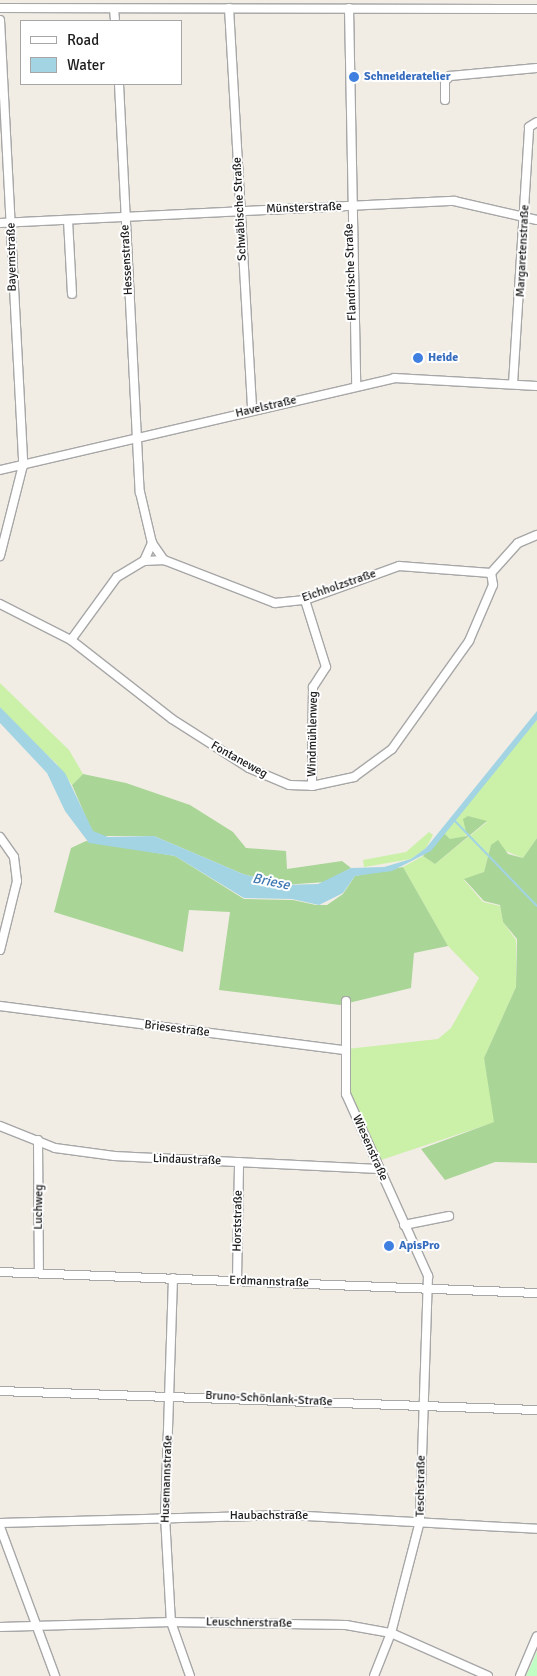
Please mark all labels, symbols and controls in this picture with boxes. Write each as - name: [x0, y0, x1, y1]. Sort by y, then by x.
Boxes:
- legend: [20, 20, 182, 85]
- text: Road: [67, 31, 99, 49]
- text: Water: [67, 56, 105, 74]
- place label: Schneideratelier: [364, 70, 450, 84]
- marker: Schneideratelier: [348, 71, 360, 83]
- street label: Schwäbische Straße: [230, 157, 250, 261]
- street label: Münsterstraße: [266, 199, 342, 217]
- street label: Margaretenstraße: [513, 204, 533, 298]
- street label: Bayernstraße: [4, 222, 20, 292]
- street label: Flandrische Straße: [342, 223, 360, 321]
- street label: Hessenstraße: [118, 224, 136, 296]
- place label: Heide: [428, 351, 458, 365]
- marker: Heide: [412, 352, 424, 364]
- street label: Havelstraße: [234, 393, 298, 421]
- street label: Eichholzstraße: [300, 567, 378, 605]
- street label: Windmühlenweg: [305, 691, 321, 777]
- street label: Fontaneweg: [208, 739, 270, 781]
- water label: Briese: [251, 870, 291, 894]
- street label: Briesestraße: [144, 1018, 210, 1040]
- street label: Wiesenstraße: [349, 1113, 391, 1183]
- street label: Lindaustraße: [153, 1152, 221, 1168]
- street label: Luchweg: [31, 1184, 47, 1230]
- street label: Horststraße: [230, 1190, 246, 1252]
- place label: ApisPro: [399, 1239, 440, 1253]
- marker: ApisPro: [383, 1240, 395, 1252]
- street label: Erdmannstraße: [229, 1273, 309, 1291]
- street label: Bruno-Schönlank-Straße: [205, 1388, 333, 1410]
- street label: Husemannstraße: [158, 1435, 176, 1523]
- street label: Teschstraße: [413, 1455, 429, 1517]
- street label: Haubachstraße: [230, 1509, 308, 1523]
- street label: Leuschnerstraße: [206, 1615, 292, 1631]

